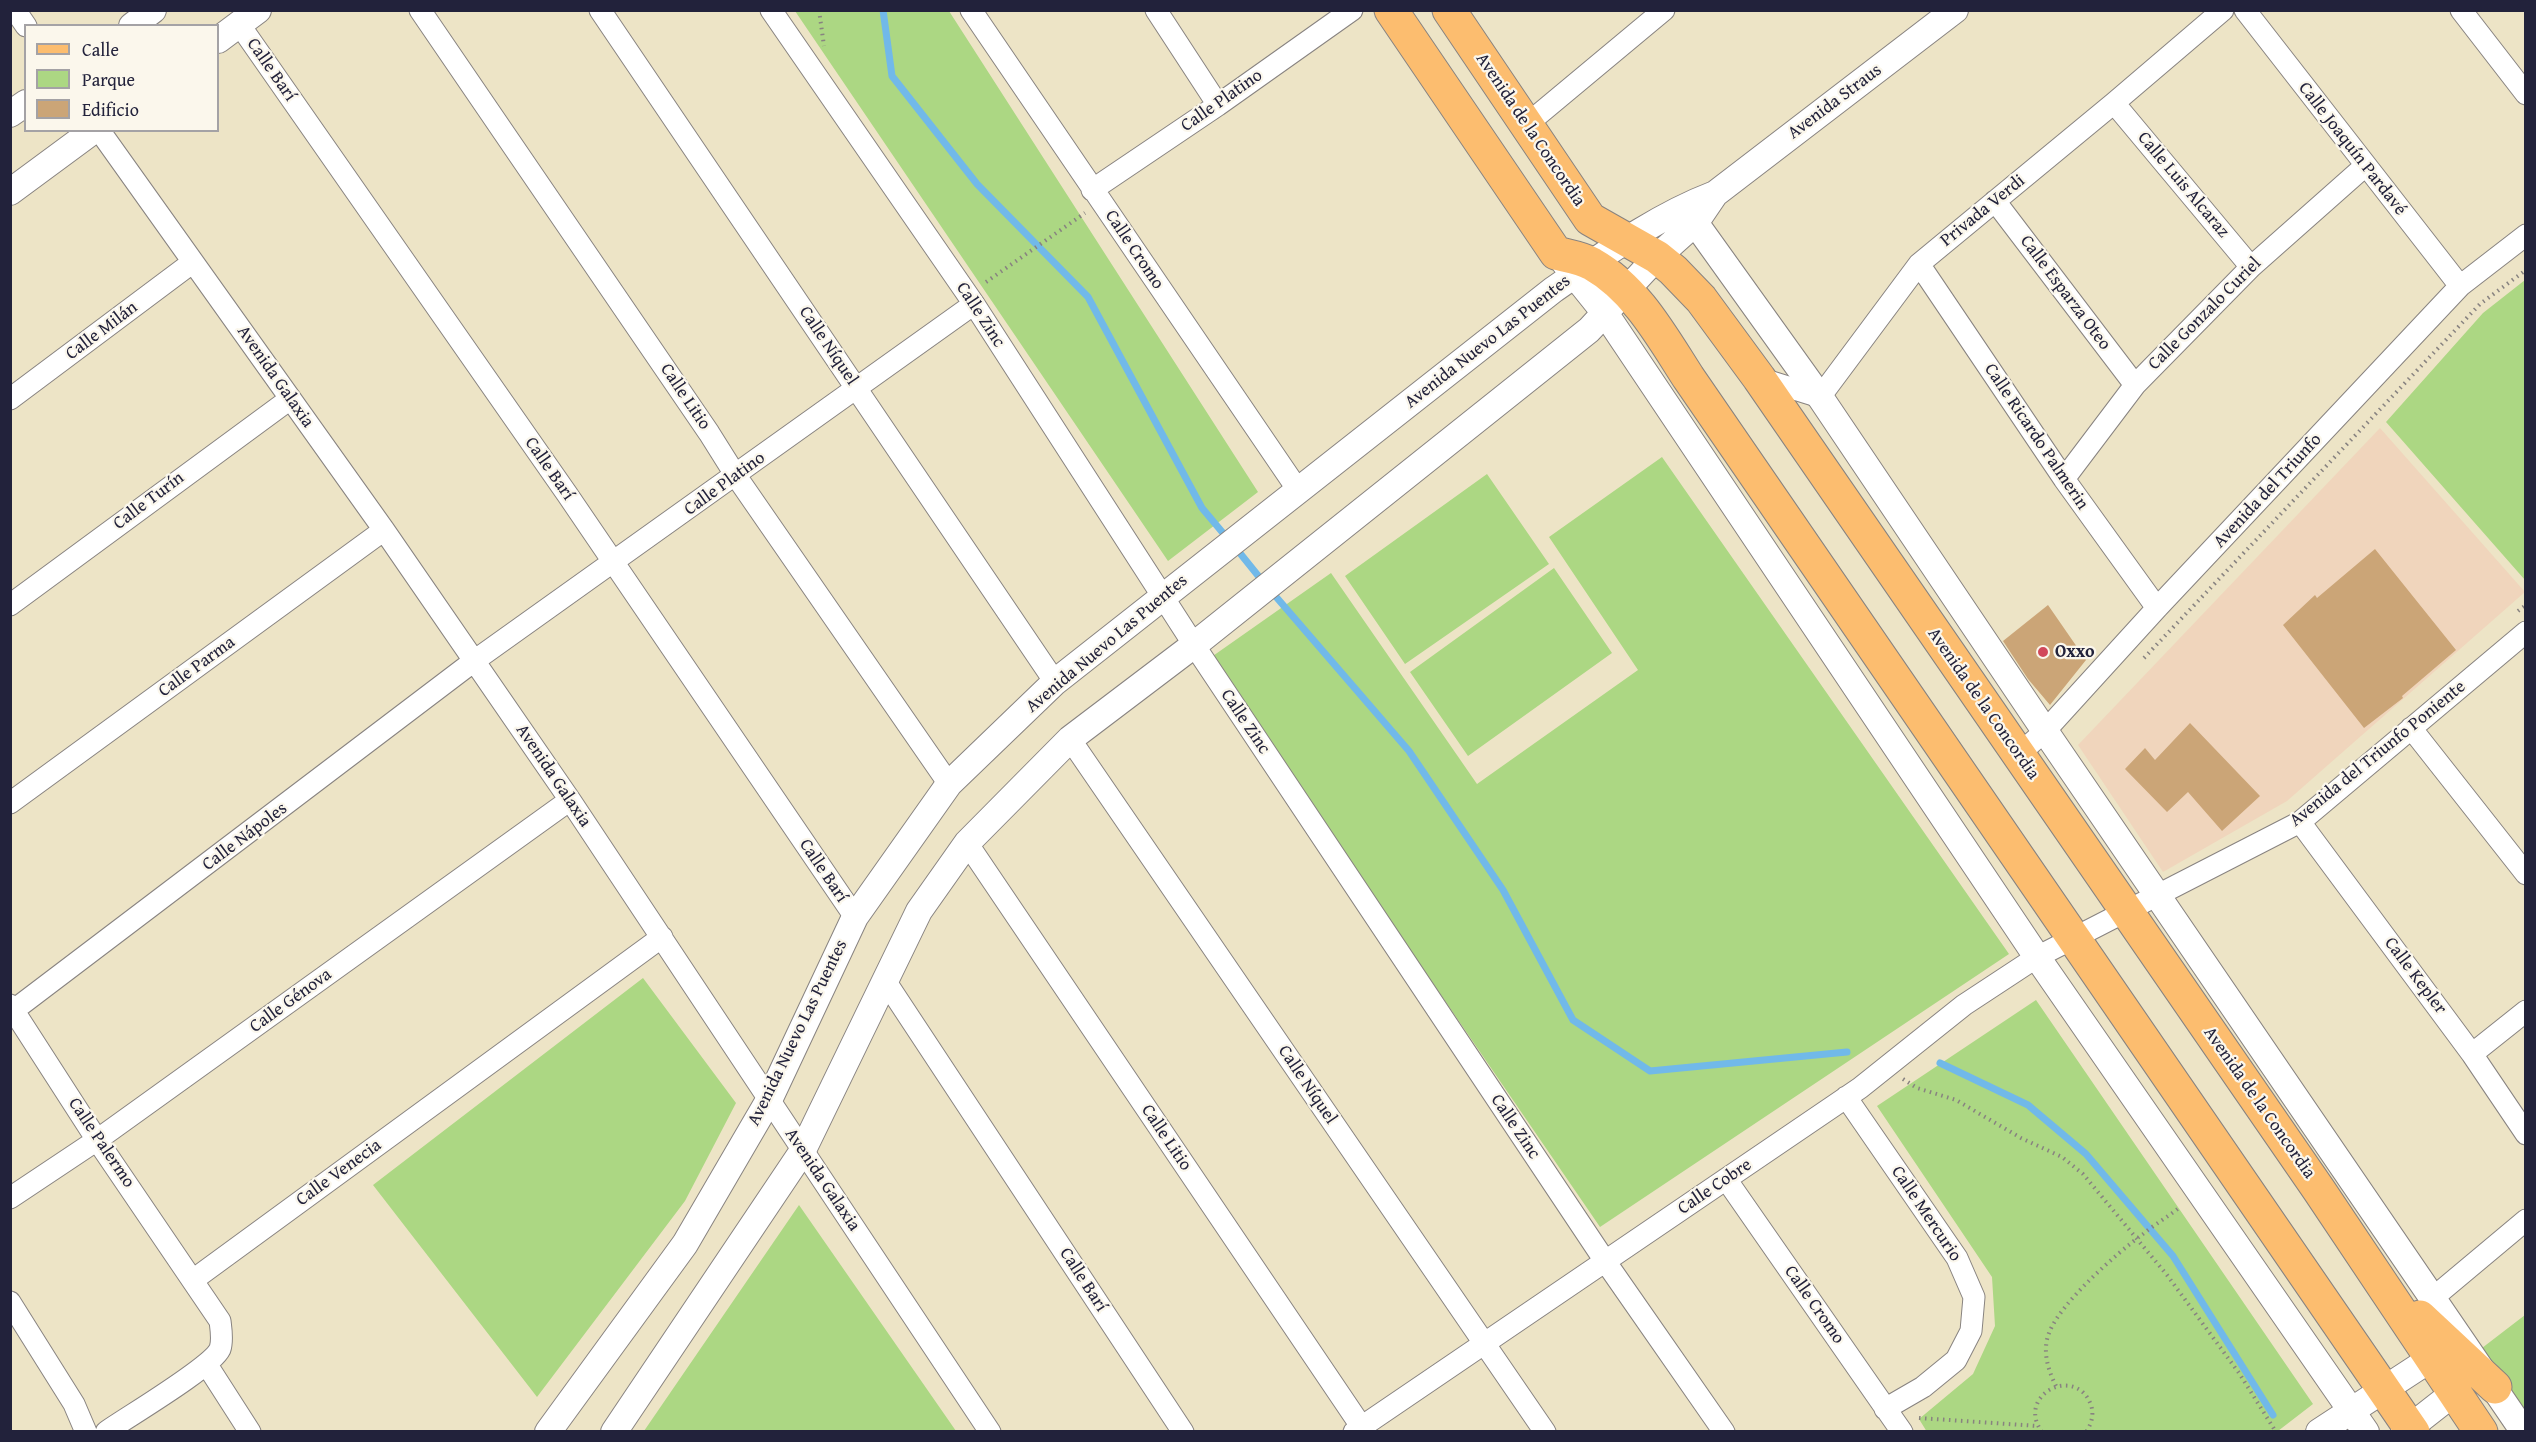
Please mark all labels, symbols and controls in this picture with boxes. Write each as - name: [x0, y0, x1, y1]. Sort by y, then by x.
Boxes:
- legend: [24, 24, 219, 132]
- street label: Calle Barí: [242, 34, 300, 106]
- text: Calle: [82, 36, 119, 63]
- street label: Avenida de la Concordia: [1471, 49, 1589, 211]
- street label: Avenida Straus: [1784, 60, 1886, 144]
- street label: Calle Platino: [1177, 65, 1267, 137]
- text: Parque: [82, 66, 135, 93]
- street label: Calle Joaquín Pardavé: [2293, 78, 2411, 220]
- text: Edificio: [82, 96, 139, 123]
- street label: Calle Luis Alcaraz: [2132, 128, 2234, 242]
- street label: Privada Verdi: [1936, 170, 2030, 252]
- street label: Calle Cromo: [1100, 206, 1168, 294]
- street label: Calle Esparza Oteo: [2015, 231, 2115, 355]
- street label: Calle Gonzalo Curiel: [2144, 253, 2266, 375]
- street label: Avenida Nuevo Las Puentes: [1401, 271, 1575, 413]
- street label: Calle Zinc: [951, 278, 1009, 352]
- street label: Calle Milán: [62, 297, 142, 365]
- street label: Calle Níquel: [794, 303, 862, 389]
- street label: Avenida Galaxia: [232, 322, 318, 432]
- street label: Calle Litio: [655, 360, 715, 434]
- street label: Calle Ricardo Palmerin: [1979, 360, 2093, 514]
- street label: Avenida del Triunfo: [2209, 429, 2327, 553]
- street label: Calle Barí: [520, 433, 578, 505]
- street label: Calle Platino: [680, 447, 770, 521]
- street label: Calle Turín: [109, 467, 189, 535]
- street label: Avenida Nuevo Las Puentes: [1022, 570, 1192, 718]
- street label: Avenida de la Concordia: [1922, 624, 2044, 784]
- street label: Calle Parma: [154, 632, 240, 702]
- place label: Oxxo: [2055, 641, 2095, 663]
- marker: Oxxo: [2036, 645, 2050, 659]
- street label: Avenida del Triunfo Poniente: [2286, 676, 2470, 832]
- street label: Calle Zinc: [1215, 685, 1275, 759]
- street label: Avenida Galaxia: [511, 720, 595, 832]
- street label: Calle Nápoles: [198, 798, 292, 876]
- street label: Calle Barí: [794, 835, 852, 907]
- street label: Calle Kepler: [2379, 933, 2451, 1019]
- street label: Avenida Nuevo Las Puentes: [744, 936, 852, 1130]
- street label: Calle Génova: [246, 964, 336, 1038]
- street label: Avenida de la Concordia: [2198, 1023, 2320, 1183]
- street label: Calle Níquel: [1273, 1042, 1341, 1128]
- street label: Calle Zinc: [1485, 1090, 1545, 1164]
- street label: Calle Palermo: [63, 1094, 139, 1192]
- street label: Calle Litio: [1136, 1101, 1196, 1175]
- street label: Avenida Galaxia: [780, 1124, 864, 1236]
- street label: Calle Venecia: [292, 1135, 386, 1211]
- street label: Calle Cobre: [1674, 1154, 1756, 1220]
- street label: Calle Mercurio: [1886, 1162, 1966, 1266]
- street label: Calle Barí: [1054, 1244, 1112, 1316]
- street label: Calle Cromo: [1779, 1262, 1849, 1348]

